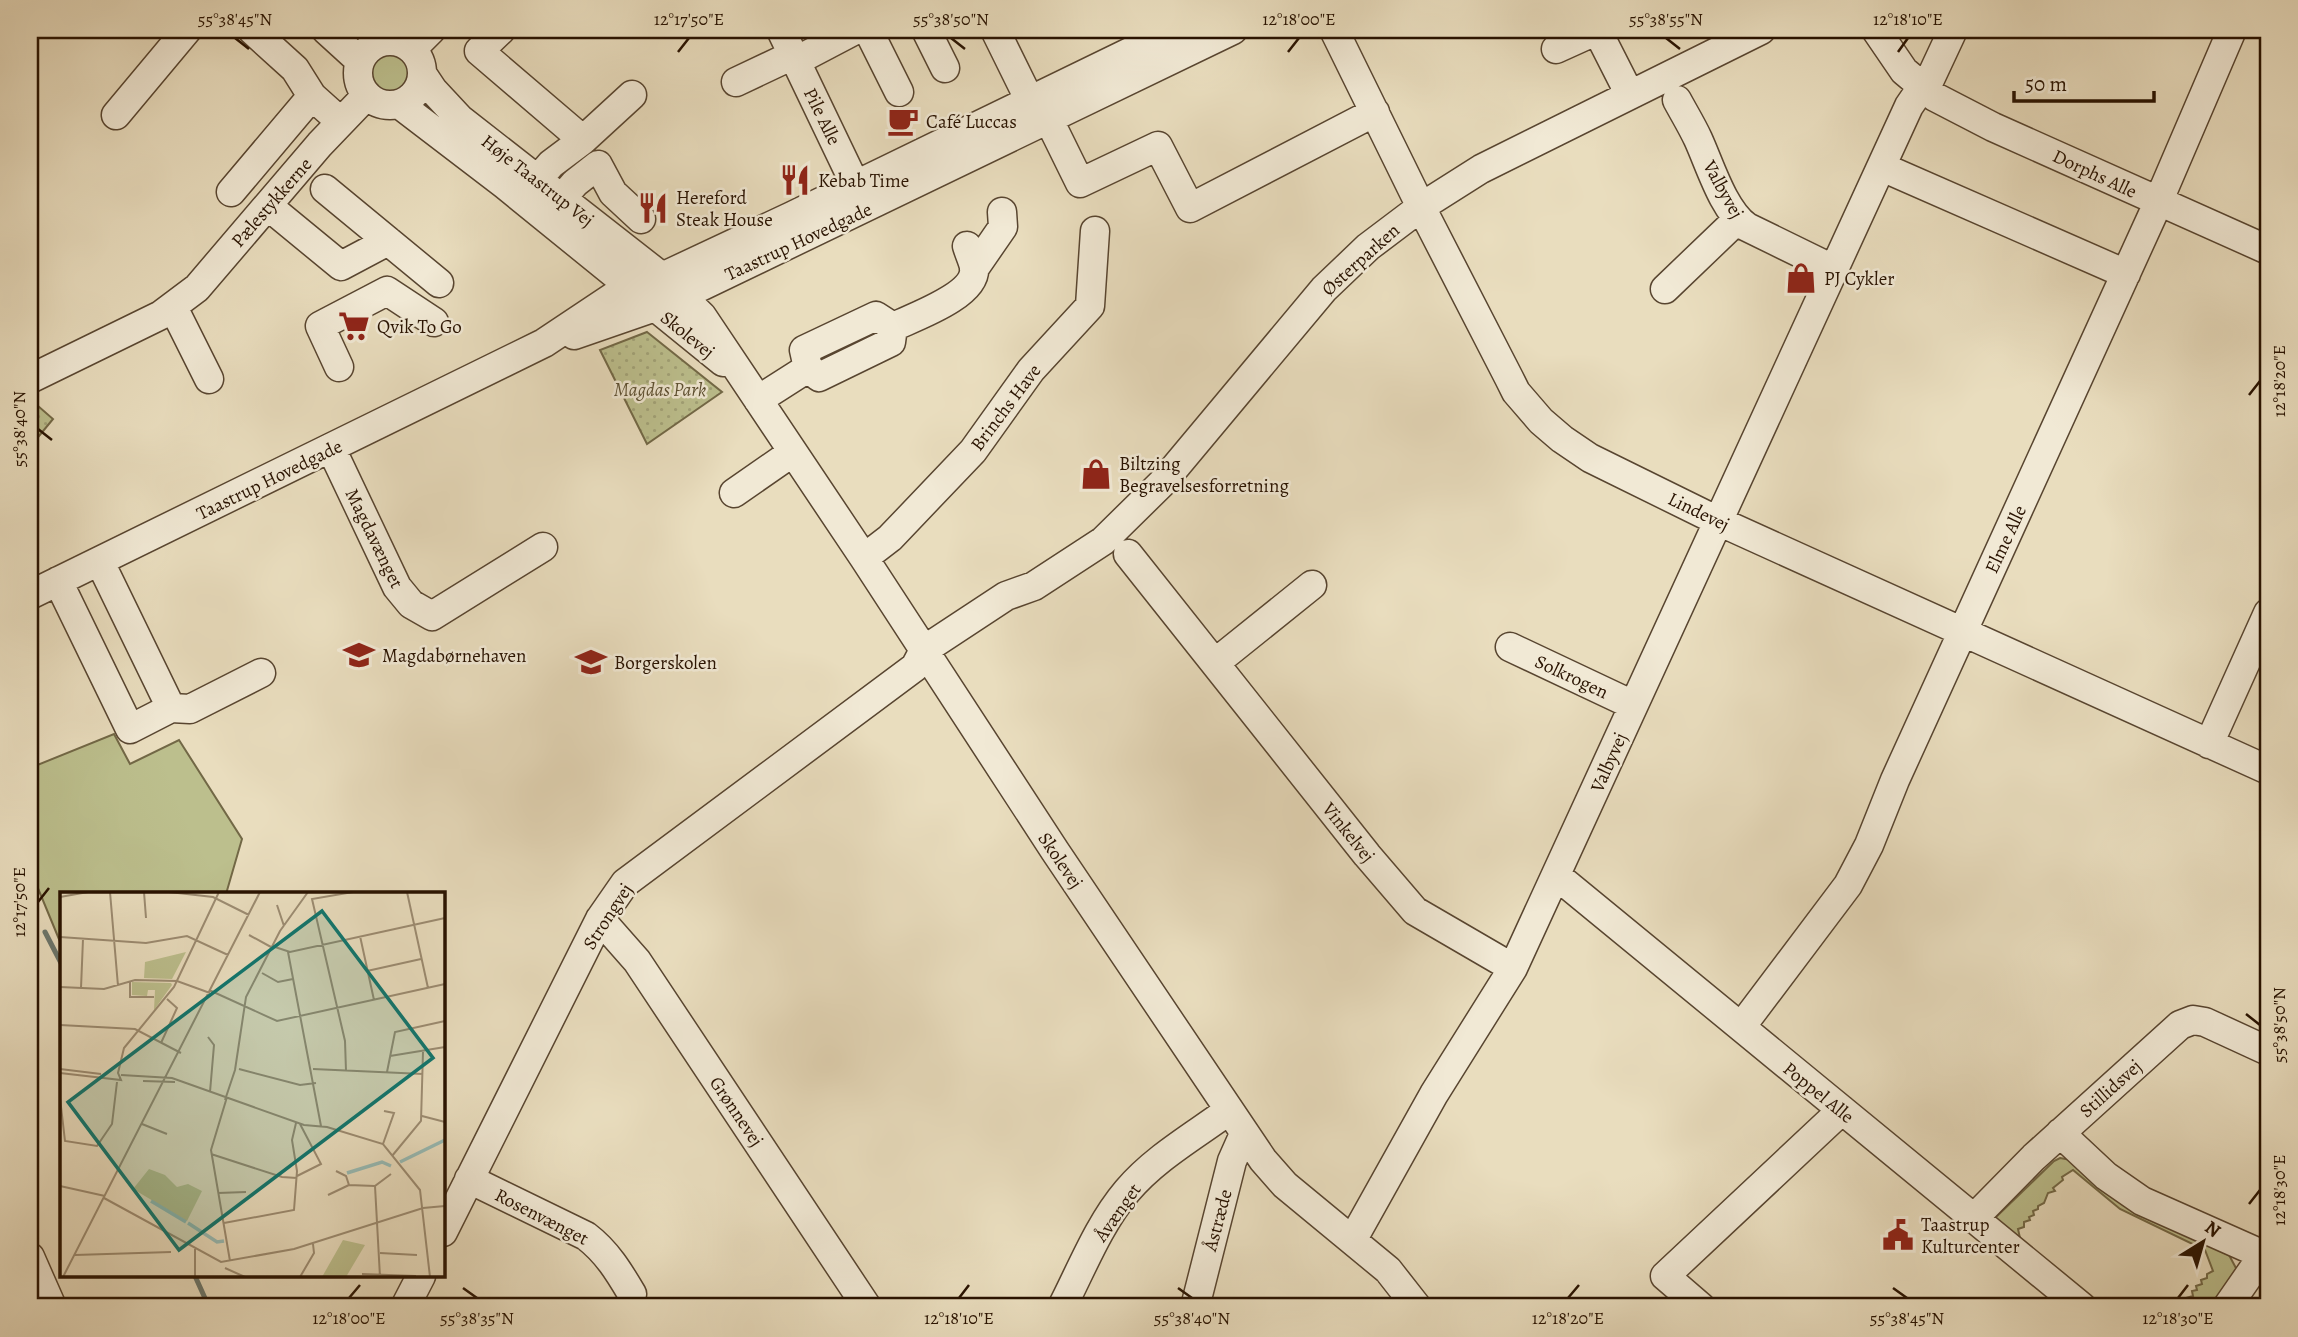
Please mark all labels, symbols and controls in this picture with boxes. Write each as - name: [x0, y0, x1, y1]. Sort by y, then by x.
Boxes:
- text: 55°38'45"N: [198, 7, 272, 31]
- text: 12°17'50"E: [654, 7, 724, 31]
- text: 55°38'50"N: [913, 7, 989, 31]
- text: 12°18'00"E: [1262, 7, 1336, 31]
- text: 55°38'55"N: [1629, 7, 1703, 31]
- text: 12°18'10"E: [1873, 7, 1943, 31]
- scale bar: [2014, 60, 2154, 104]
- text: 50 m: [2025, 70, 2067, 98]
- street label: Pile Alle: [797, 83, 847, 150]
- cafe icon: Café Luccas: [886, 104, 920, 138]
- place label: Café Luccas: [926, 109, 1017, 135]
- street label: Høje Taastrup Vej: [476, 129, 599, 233]
- street label: Dorphs Alle: [2048, 143, 2141, 205]
- street label: Pælestykkerne: [225, 152, 318, 253]
- street label: Valbyvej: [1696, 155, 1750, 223]
- restaurant icon: Kebab Time: [778, 163, 812, 197]
- place label: Kebab Time: [818, 168, 909, 194]
- place label: Hereford Steak House: [676, 185, 773, 233]
- restaurant icon: Hereford Steak House: [636, 191, 670, 225]
- street label: Taastrup Hovedgade: [721, 196, 876, 287]
- street label: Østerparken: [1316, 218, 1405, 302]
- shop icon: PJ Cykler: [1784, 261, 1818, 295]
- place label: PJ Cykler: [1824, 266, 1895, 292]
- street label: Skolevej: [655, 305, 720, 365]
- supermarket icon: Qvik To Go: [337, 309, 371, 343]
- place label: Qvik To Go: [377, 314, 462, 340]
- text: 12°18'20"E: [2267, 345, 2291, 417]
- street label: Brinchs Have: [964, 359, 1047, 457]
- park label: Magdas Park: [614, 377, 706, 403]
- text: 55°38'40"N: [7, 391, 31, 467]
- street label: Taastrup Hovedgade: [192, 433, 347, 526]
- place label: Biltzing Begravelsesforretning: [1119, 451, 1289, 499]
- shop icon: Biltzing Begravelsesforretning: [1079, 457, 1113, 491]
- street label: Magdavænget: [339, 484, 410, 593]
- street label: Lindevej: [1663, 486, 1734, 538]
- street label: Elme Alle: [1979, 501, 2033, 578]
- school or university icon: Magdabørnehaven: [342, 638, 376, 672]
- place label: Magdabørnehaven: [382, 643, 526, 669]
- school or university icon: Borgerskolen: [574, 645, 608, 679]
- street label: Solkrogen: [1531, 649, 1613, 705]
- place label: Borgerskolen: [614, 650, 717, 676]
- street label: Valbyvej: [1584, 728, 1634, 797]
- street label: Vinkelvej: [1315, 796, 1380, 868]
- street label: Skolevej: [1032, 827, 1089, 894]
- text: 12°17'50"E: [7, 867, 31, 937]
- street label: Strongvej: [577, 878, 639, 955]
- inset map: [60, 892, 444, 1278]
- text: 55°38'50"N: [2267, 987, 2291, 1063]
- street label: Stillidsvej: [2074, 1054, 2147, 1124]
- street label: Poppel Alle: [1777, 1056, 1859, 1129]
- street label: Grønnevej: [703, 1071, 769, 1152]
- text: 12°18'30"E: [2267, 1154, 2291, 1226]
- street label: Åvænget: [1088, 1178, 1147, 1248]
- street label: Rosenvænget: [490, 1182, 593, 1252]
- street label: Åstræde: [1197, 1186, 1239, 1255]
- north arrow: [2168, 1208, 2238, 1278]
- place label: Taastrup Kulturcenter: [1921, 1212, 2020, 1260]
- text: N: [2199, 1215, 2226, 1244]
- public building icon: Taastrup Kulturcenter: [1881, 1218, 1915, 1252]
- text: 12°18'00"E: [312, 1306, 386, 1330]
- text: 55°38'35"N: [440, 1306, 514, 1330]
- text: 12°18'10"E: [924, 1306, 994, 1330]
- text: 55°38'40"N: [1154, 1306, 1230, 1330]
- text: 12°18'20"E: [1532, 1306, 1604, 1330]
- text: 55°38'45"N: [1870, 1306, 1944, 1330]
- text: 12°18'30"E: [2142, 1306, 2214, 1330]

